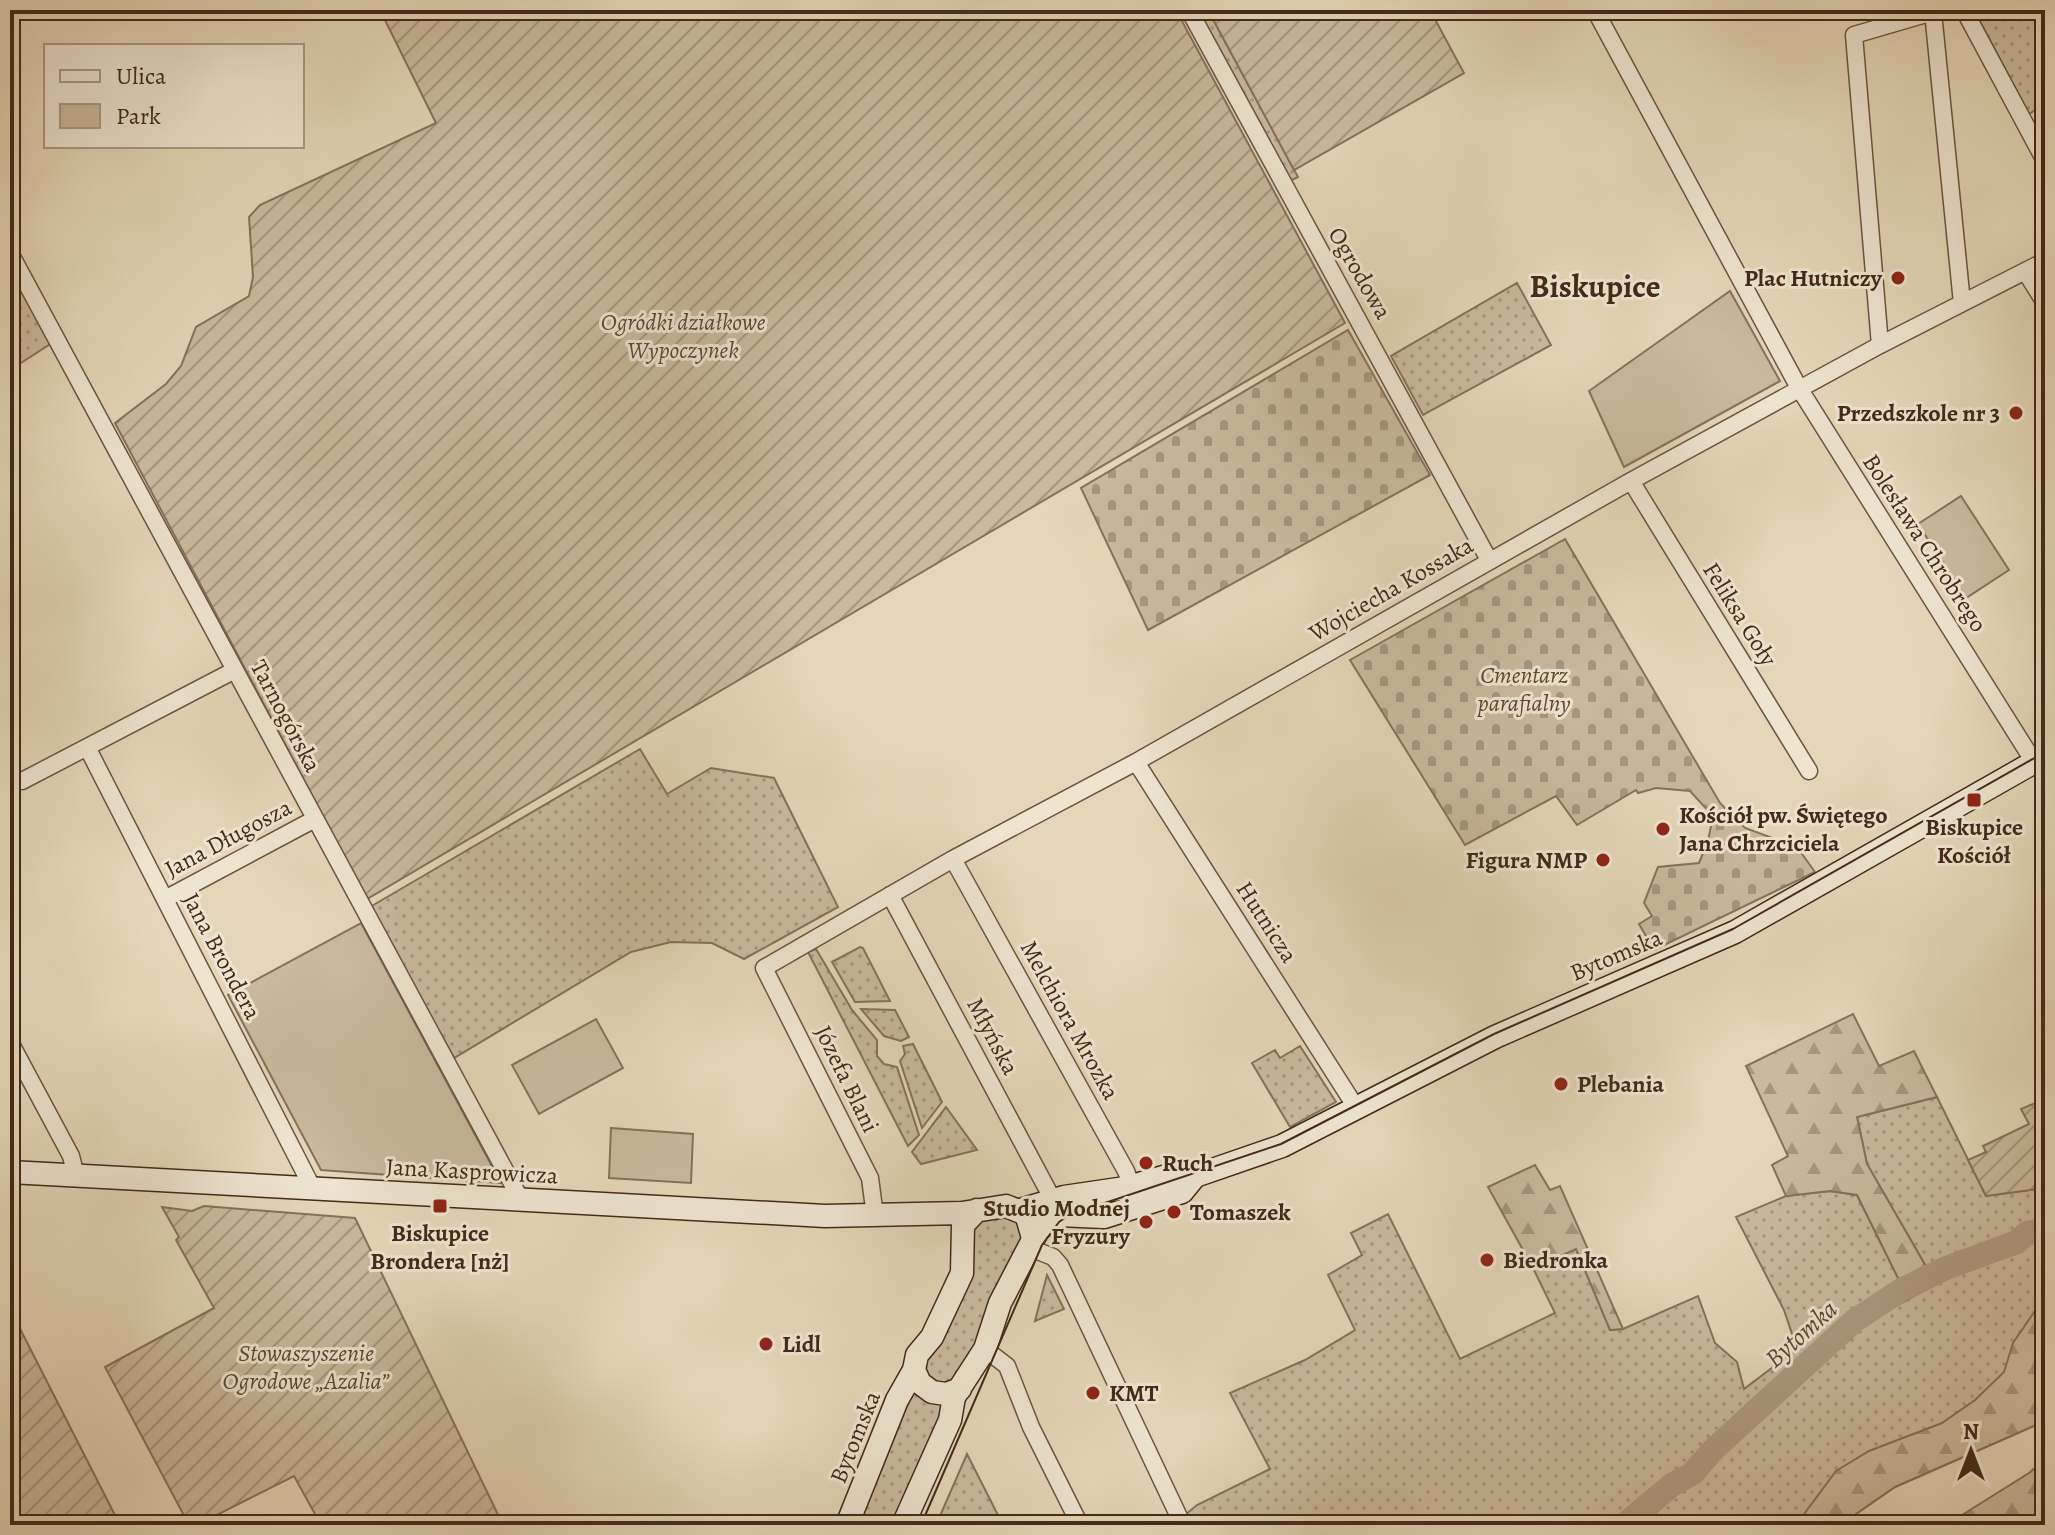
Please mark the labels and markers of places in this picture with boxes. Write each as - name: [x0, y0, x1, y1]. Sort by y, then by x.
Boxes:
- place label: Plac Hutniczy: [1744, 262, 1883, 294]
- marker: Plac Hutniczy: [1889, 269, 1907, 287]
- place label: Przedszkole nr 3: [1837, 397, 2000, 429]
- marker: Przedszkole nr 3: [2007, 404, 2025, 422]
- marker: Biskupice Kościół: [1965, 791, 1983, 809]
- place label: Kościół pw. Świętego Jana Chrzciciela: [1679, 799, 1888, 859]
- place label: Biskupice Kościół: [1925, 811, 2023, 871]
- marker: Kościół pw. Świętego Jana Chrzciciela: [1654, 820, 1672, 838]
- place label: Figura NMP: [1466, 844, 1587, 876]
- marker: Figura NMP: [1594, 851, 1612, 869]
- place label: Plebania: [1577, 1068, 1665, 1100]
- marker: Plebania: [1552, 1075, 1570, 1093]
- place label: Ruch: [1162, 1147, 1213, 1179]
- marker: Ruch: [1137, 1154, 1155, 1172]
- place label: Studio Modnej Fryzury: [983, 1192, 1131, 1252]
- place label: Tomaszek: [1190, 1196, 1291, 1228]
- marker: Biskupice Brondera [nż]: [431, 1197, 449, 1215]
- marker: Tomaszek: [1165, 1203, 1183, 1221]
- marker: Studio Modnej Fryzury: [1137, 1213, 1155, 1231]
- place label: Biskupice Brondera [nż]: [370, 1217, 510, 1277]
- place label: Biedronka: [1503, 1244, 1608, 1276]
- marker: Biedronka: [1478, 1251, 1496, 1269]
- place label: Lidl: [782, 1328, 822, 1360]
- marker: Lidl: [757, 1335, 775, 1353]
- place label: KMT: [1109, 1377, 1159, 1409]
- marker: KMT: [1084, 1384, 1102, 1402]

